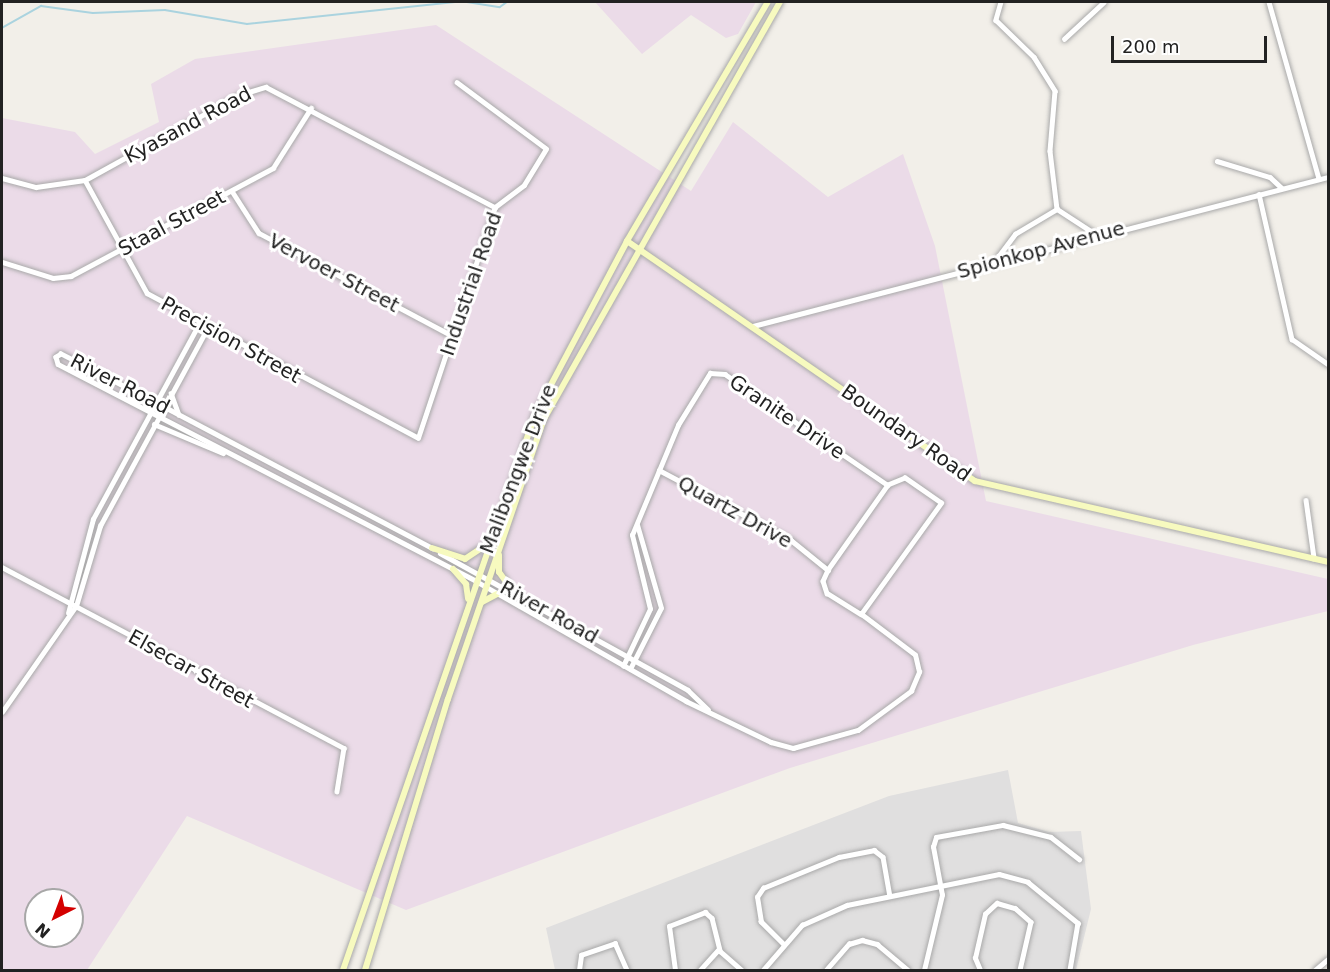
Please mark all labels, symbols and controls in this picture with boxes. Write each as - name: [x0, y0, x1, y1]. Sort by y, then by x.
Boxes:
- scale bar: [1114, 24, 1270, 62]
- text: 200 m: [1122, 36, 1180, 57]
- street label: Kyasand Road: [120, 81, 256, 169]
- street label: Staal Street: [114, 185, 230, 261]
- street label: Industrial Road: [435, 209, 507, 359]
- street label: Spionkop Avenue: [955, 216, 1127, 284]
- street label: Vervoer Street: [265, 229, 403, 317]
- street label: Precision Street: [157, 292, 305, 388]
- street label: River Road: [66, 349, 174, 419]
- street label: Granite Drive: [725, 370, 849, 464]
- street label: Boundary Road: [837, 379, 975, 487]
- street label: Malibongwe Drive: [475, 381, 561, 557]
- street label: Quartz Drive: [674, 471, 796, 553]
- street label: River Road: [496, 575, 602, 649]
- street label: Elsecar Street: [124, 625, 258, 713]
- north arrow: [24, 888, 84, 948]
- text: N: [32, 919, 54, 942]

